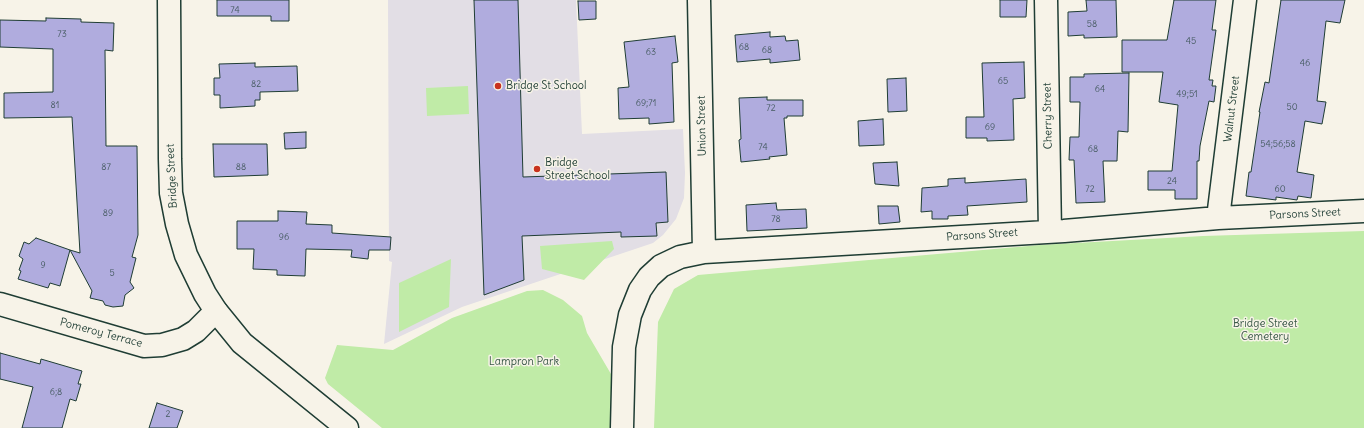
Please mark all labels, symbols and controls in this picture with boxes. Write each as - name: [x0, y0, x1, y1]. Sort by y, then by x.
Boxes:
- house number: 74: [230, 5, 240, 15]
- house number: 58: [1087, 19, 1097, 29]
- house number: 73: [57, 29, 67, 39]
- house number: 45: [1186, 36, 1196, 46]
- house number: 68: [739, 42, 749, 52]
- house number: 68: [762, 45, 772, 55]
- house number: 63: [646, 47, 656, 57]
- house number: 46: [1300, 58, 1310, 68]
- street label: Walnut Street: [1221, 75, 1243, 143]
- house number: 65: [998, 76, 1008, 86]
- house number: 82: [251, 79, 261, 89]
- place label: Bridge St School: [506, 79, 586, 93]
- marker: Bridge St School: [493, 81, 503, 91]
- street label: Cherry Street: [1041, 83, 1055, 149]
- house number: 64: [1095, 84, 1105, 94]
- house number: 49;51: [1176, 89, 1198, 99]
- street label: Union Street: [695, 96, 709, 156]
- house number: 69;71: [636, 98, 656, 108]
- house number: 81: [51, 100, 59, 110]
- house number: 50: [1286, 102, 1298, 112]
- house number: 72: [766, 103, 776, 113]
- house number: 69: [985, 122, 995, 132]
- house number: 54;56;58: [1260, 139, 1296, 149]
- house number: 74: [758, 142, 768, 152]
- street label: Bridge Street: [164, 143, 180, 209]
- house number: 68: [1088, 144, 1098, 154]
- place label: Bridge Street School: [545, 156, 610, 182]
- house number: 87: [101, 162, 111, 172]
- house number: 88: [236, 162, 246, 172]
- marker: Bridge Street School: [532, 164, 542, 174]
- house number: 24: [1167, 176, 1177, 186]
- house number: 72: [1085, 184, 1095, 194]
- house number: 60: [1274, 184, 1286, 194]
- street label: Parsons Street: [1269, 206, 1341, 222]
- house number: 89: [103, 208, 113, 218]
- house number: 78: [771, 214, 781, 224]
- street label: Parsons Street: [946, 226, 1018, 244]
- house number: 96: [279, 232, 289, 242]
- house number: 9: [40, 260, 46, 270]
- house number: 5: [109, 268, 115, 278]
- street label: Pomeroy Terrace: [58, 316, 144, 350]
- park label: Bridge Street Cemetery: [1233, 317, 1297, 343]
- park label: Lampron Park: [489, 355, 559, 369]
- house number: 6;8: [50, 387, 62, 397]
- house number: 2: [166, 409, 170, 419]

